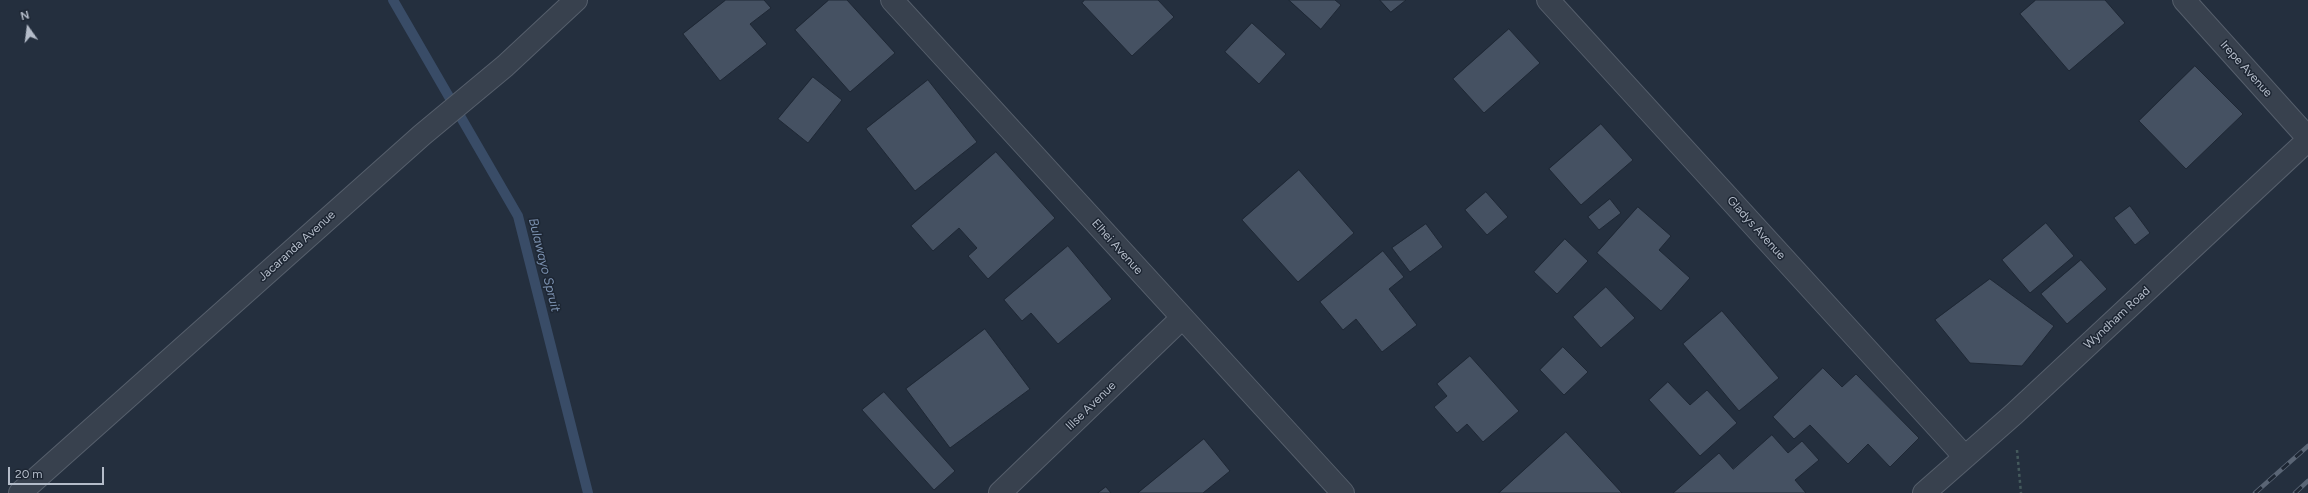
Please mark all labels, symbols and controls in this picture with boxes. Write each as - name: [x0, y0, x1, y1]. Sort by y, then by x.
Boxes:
- north arrow: [8, 8, 48, 48]
- text: N: [19, 9, 31, 23]
- street label: Irepe Avenue: [2217, 38, 2275, 100]
- street label: Gladys Avenue: [1724, 193, 1788, 263]
- street label: Jacaranda Avenue: [256, 208, 338, 284]
- water label: Bulawayo Spruit: [525, 216, 563, 314]
- street label: Elhei Avenue: [1088, 216, 1146, 278]
- street label: Wyndham Road: [2081, 284, 2153, 352]
- street label: Illse Avenue: [1063, 379, 1119, 433]
- scale bar: [10, 459, 106, 485]
- text: 20 m: [15, 467, 43, 481]

